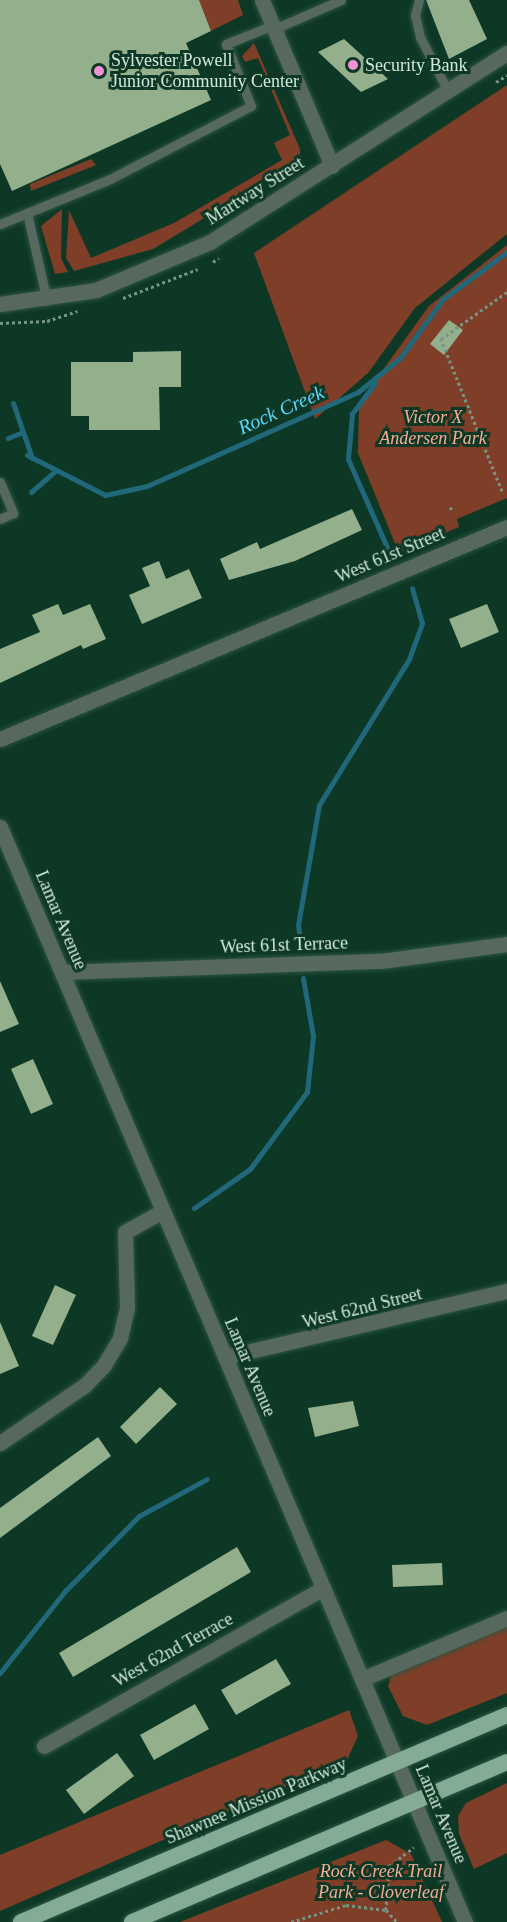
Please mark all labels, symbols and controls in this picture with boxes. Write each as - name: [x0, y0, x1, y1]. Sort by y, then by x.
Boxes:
- place label: Sylvester Powell Junior Community Center: [111, 50, 299, 92]
- place label: Security Bank: [365, 54, 467, 76]
- marker: Security Bank: [346, 58, 360, 72]
- marker: Sylvester Powell Junior Community Center: [92, 64, 106, 78]
- street label: Martway Street: [202, 152, 308, 230]
- water label: Rock Creek: [234, 380, 328, 440]
- park label: Victor X Andersen Park: [379, 407, 487, 450]
- street label: West 61st Street: [332, 522, 448, 588]
- street label: Lamar Avenue: [30, 867, 92, 973]
- street label: West 61st Terrace: [220, 932, 348, 958]
- street label: West 62nd Street: [300, 1283, 424, 1333]
- street label: Lamar Avenue: [219, 1314, 281, 1420]
- street label: West 62nd Terrace: [109, 1608, 237, 1692]
- street label: Shawnee Mission Parkway: [162, 1753, 350, 1849]
- street label: Lamar Avenue: [410, 1761, 472, 1867]
- park label: Rock Creek Trail Park - Cloverleaf: [318, 1861, 444, 1904]

